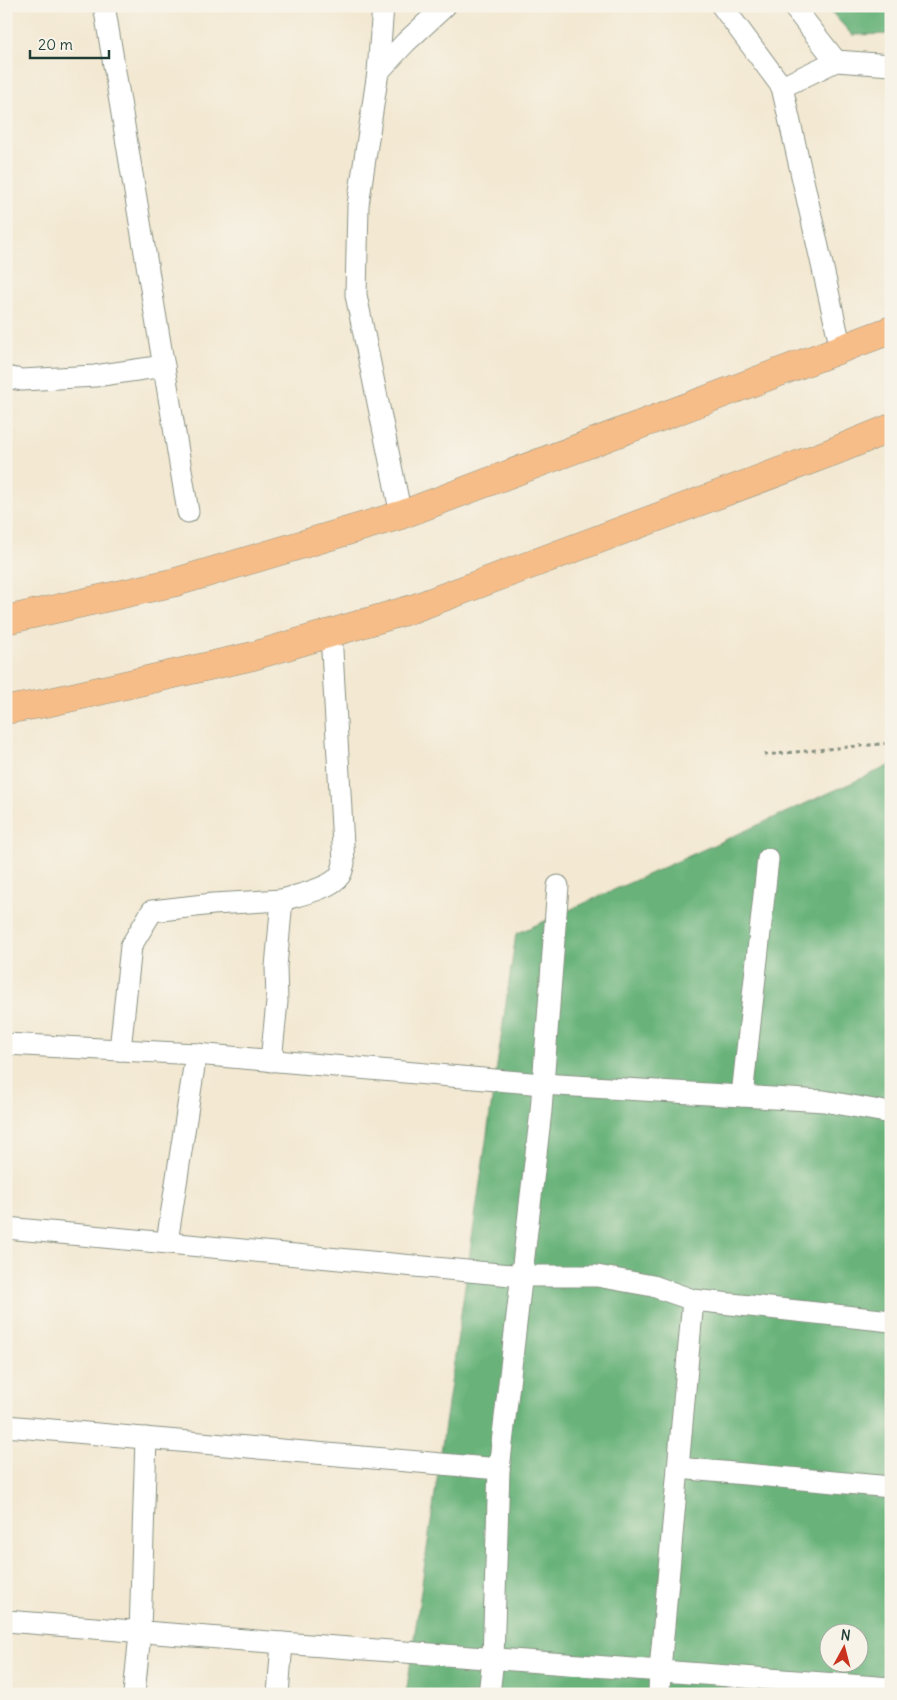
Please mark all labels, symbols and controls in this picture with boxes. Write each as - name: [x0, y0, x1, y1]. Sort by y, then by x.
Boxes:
- scale bar: [30, 28, 109, 60]
- text: 20 m: [38, 35, 73, 54]
- north arrow: [820, 1622, 870, 1672]
- text: N: [840, 1626, 851, 1645]

